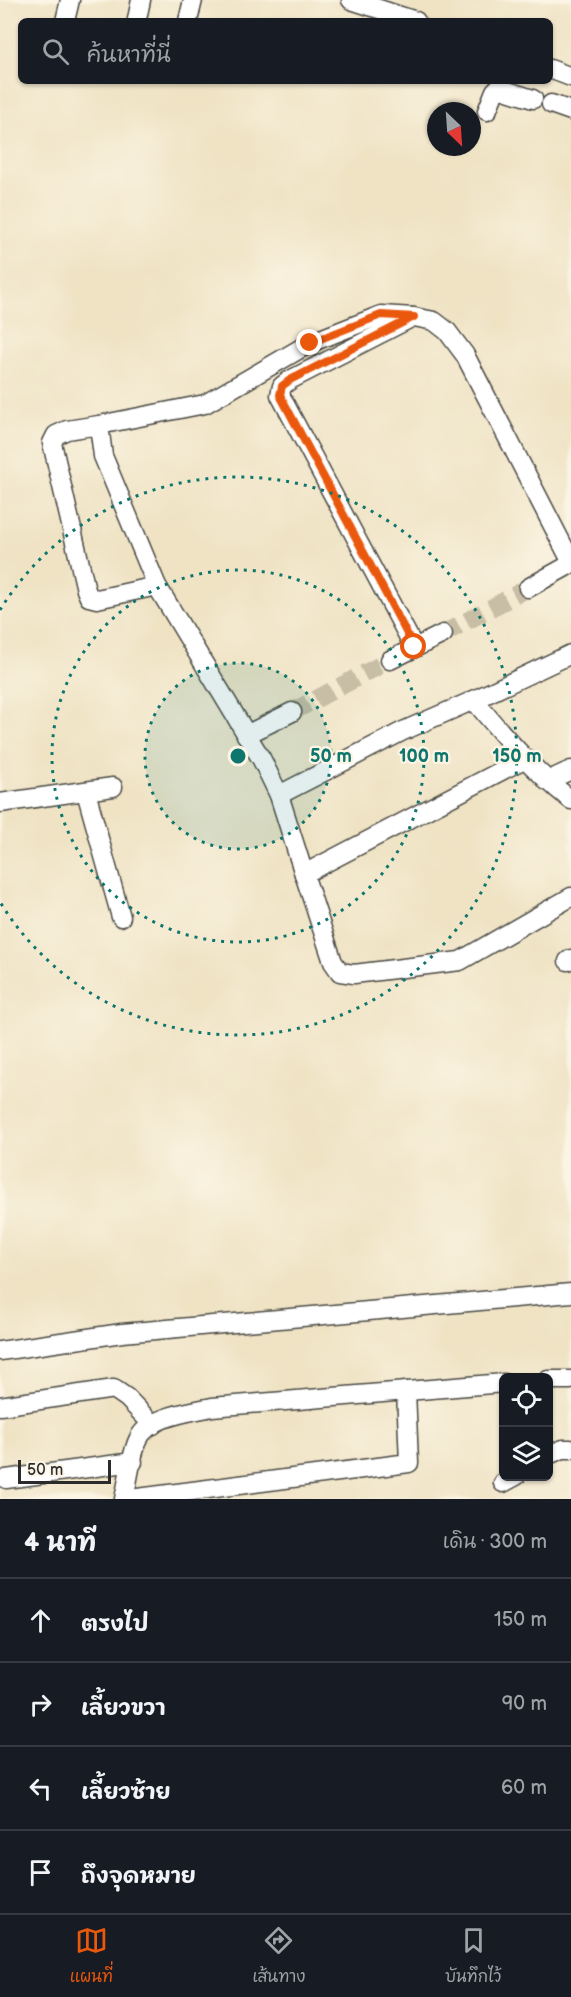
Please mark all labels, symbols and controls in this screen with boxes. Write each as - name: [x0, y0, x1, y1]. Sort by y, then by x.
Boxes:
- search box: [18, 18, 553, 84]
- icon: search: [39, 35, 72, 68]
- text: ค้นหาที่นี่: [87, 42, 171, 69]
- north arrow: [427, 102, 481, 156]
- route end: [296, 329, 322, 355]
- route start: [400, 633, 426, 659]
- centre of rings: [228, 746, 248, 766]
- text: 50 m: [310, 746, 352, 767]
- text: 100 m: [399, 746, 449, 767]
- text: 150 m: [492, 746, 542, 767]
- map controls: [499, 1373, 553, 1481]
- button: locate: [499, 1373, 553, 1427]
- button: layers: [499, 1427, 553, 1481]
- scale bar: [18, 1457, 111, 1484]
- text: 50 m: [27, 1461, 63, 1480]
- text: 4 นาที: [24, 1528, 96, 1559]
- text: เดิน · 300 m: [443, 1530, 547, 1554]
- icon: ahead: [24, 1604, 57, 1637]
- text: 150 m: [494, 1608, 547, 1632]
- text: ตรงไป: [81, 1611, 149, 1638]
- icon: right: [24, 1688, 57, 1721]
- text: 90 m: [502, 1692, 547, 1716]
- text: เลี้ยวขวา: [81, 1695, 165, 1722]
- icon: left: [24, 1772, 57, 1805]
- text: 60 m: [501, 1776, 547, 1800]
- text: เลี้ยวซ้าย: [81, 1779, 171, 1806]
- icon: arrive: [24, 1856, 57, 1889]
- text: ถึงจุดหมาย: [81, 1863, 196, 1890]
- tab: แผนที่: [70, 1924, 113, 1988]
- tab: เส้นทาง: [252, 1924, 305, 1988]
- tab: บันทึกไว้: [445, 1924, 501, 1988]

